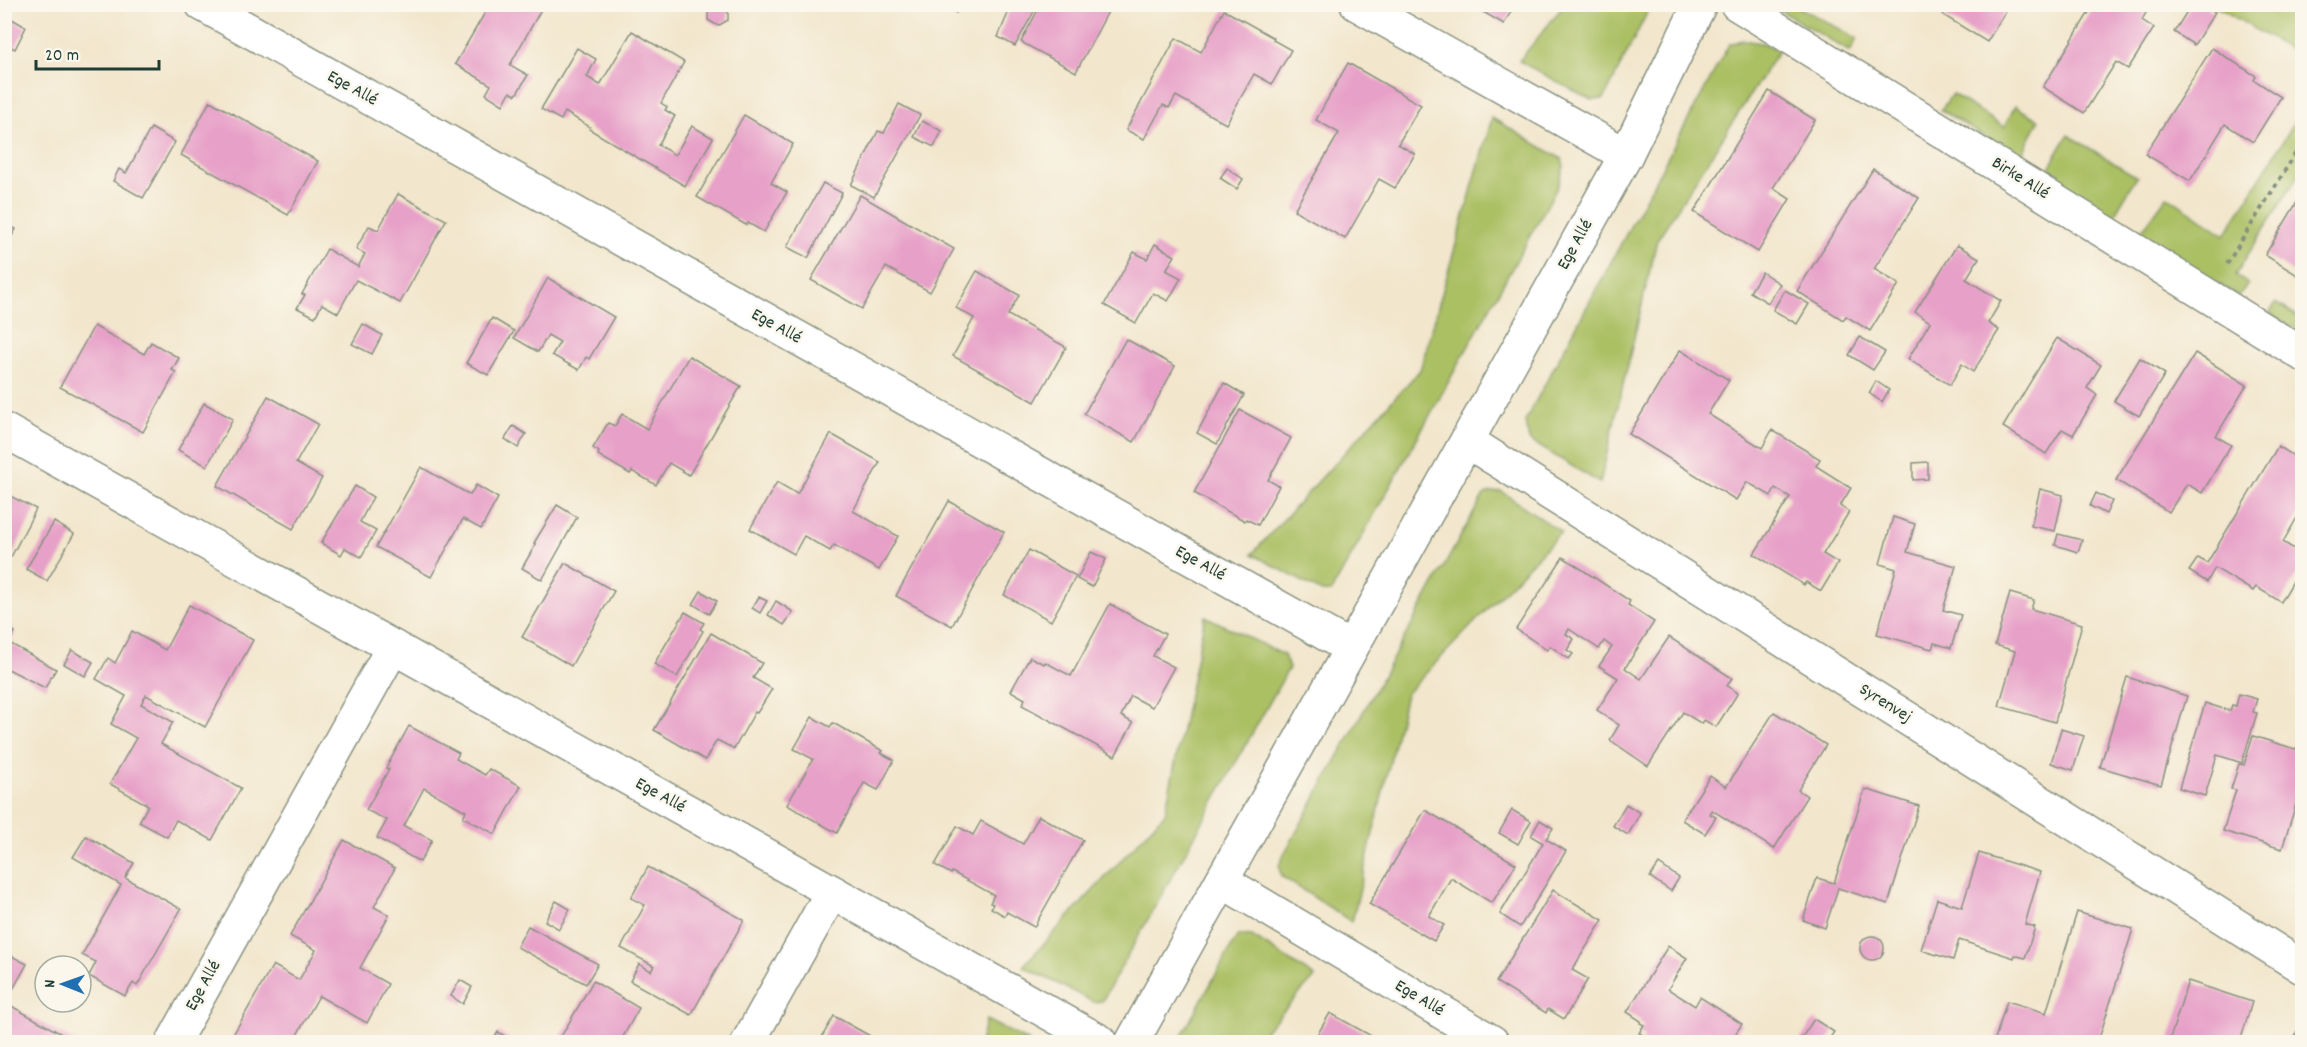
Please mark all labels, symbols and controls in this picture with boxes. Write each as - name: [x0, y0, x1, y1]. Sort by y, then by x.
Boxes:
- scale bar: [36, 33, 159, 71]
- text: 20 m: [45, 44, 79, 69]
- street label: Ege Allé: [322, 65, 382, 113]
- street label: Birke Allé: [1986, 151, 2054, 207]
- street label: Ege Allé: [1552, 215, 1600, 275]
- street label: Ege Allé: [746, 303, 806, 351]
- street label: Ege Allé: [1170, 540, 1230, 588]
- street label: Syrenvej: [1854, 678, 1916, 730]
- street label: Ege Allé: [630, 772, 690, 820]
- north arrow: [33, 954, 93, 1014]
- street label: Ege Allé: [180, 956, 228, 1016]
- street label: Ege Allé: [1389, 974, 1449, 1024]
- text: N: [39, 980, 62, 988]

